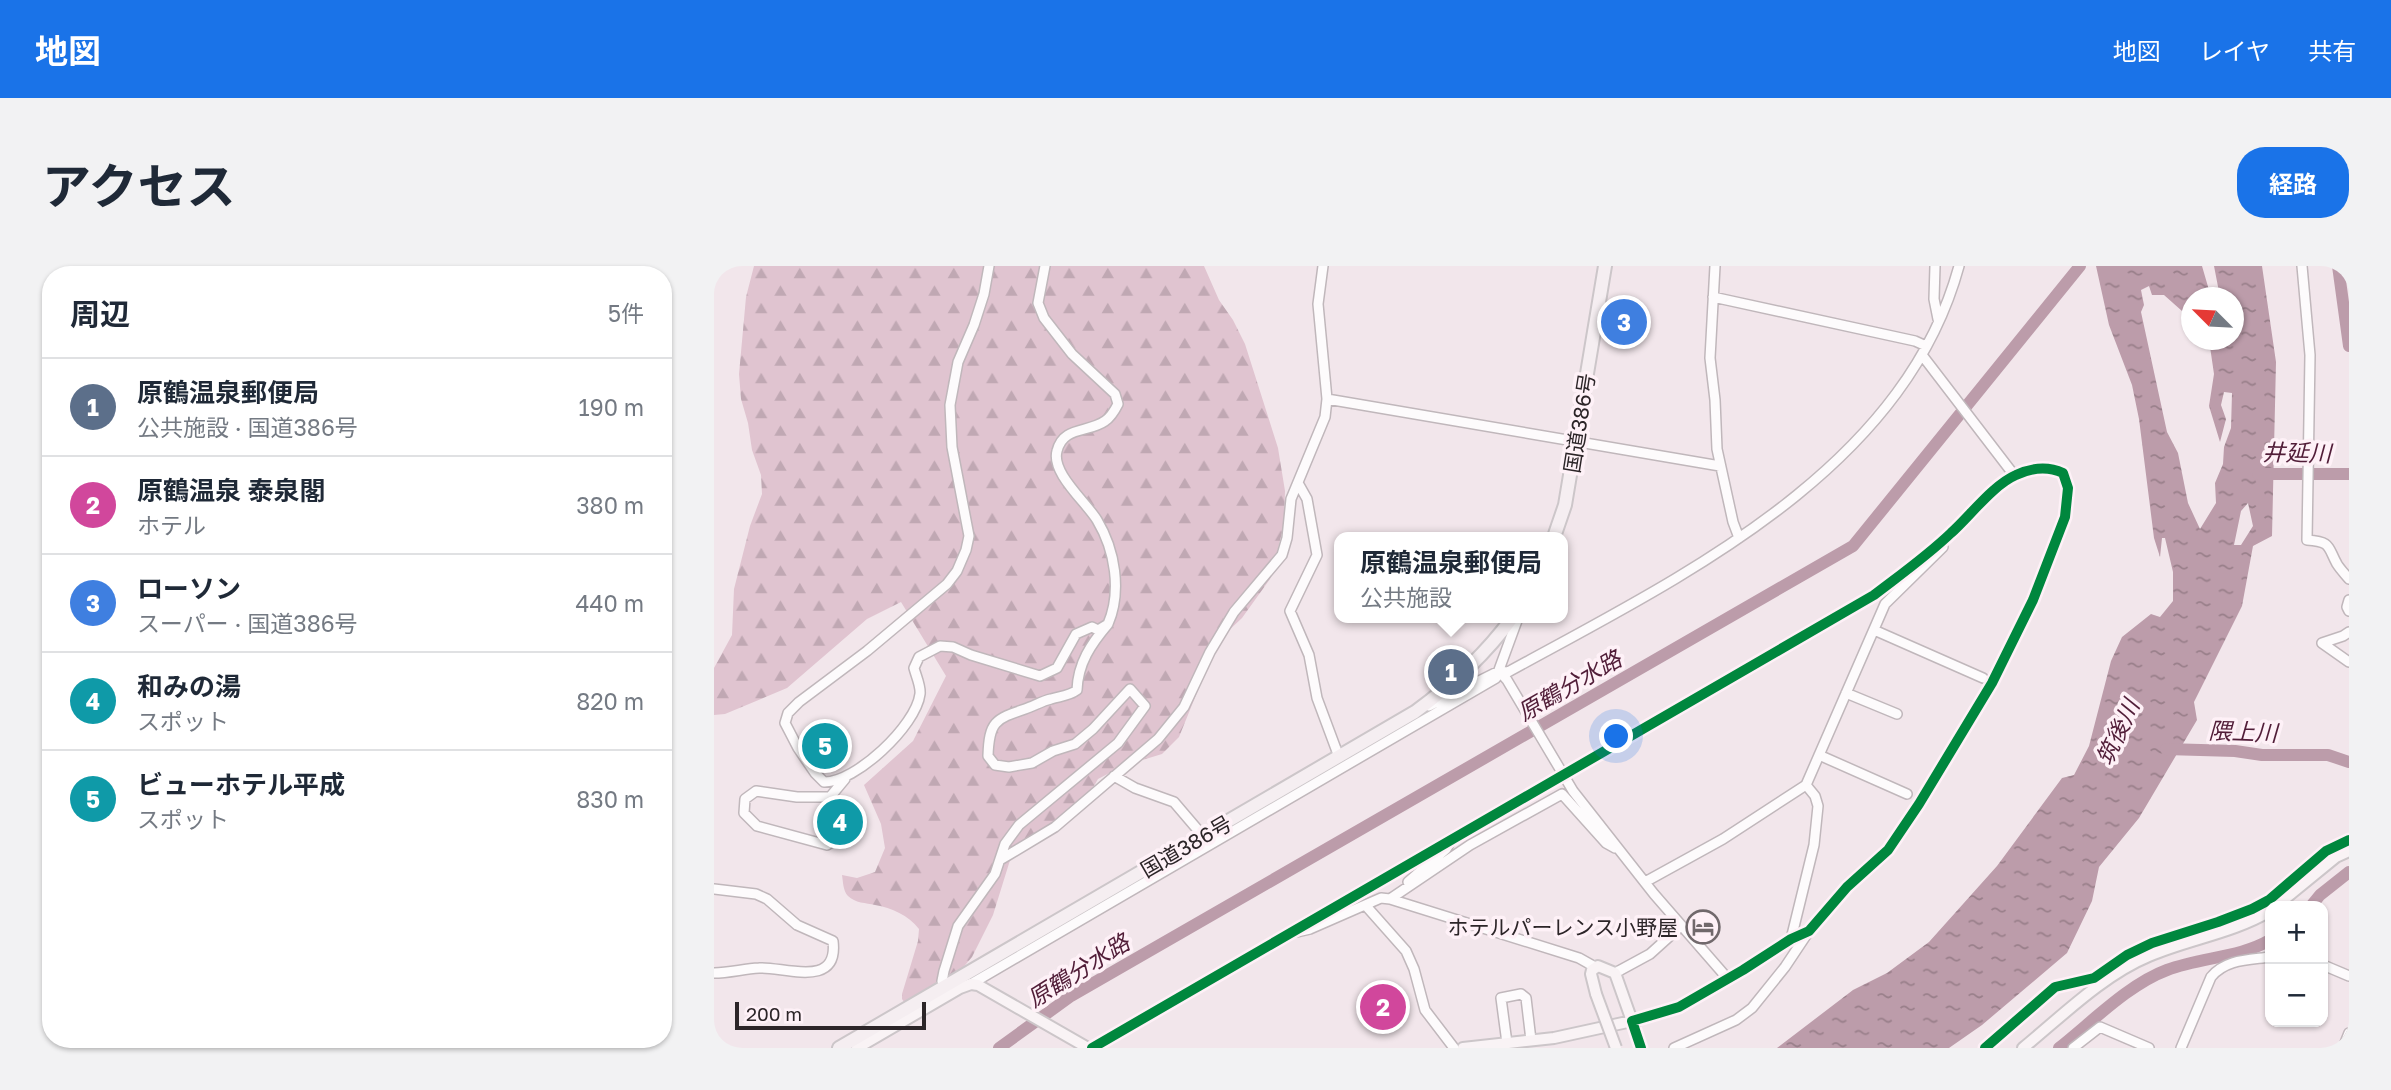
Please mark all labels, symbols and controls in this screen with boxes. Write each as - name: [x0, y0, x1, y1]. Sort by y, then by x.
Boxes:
- text: 地図: [35, 31, 101, 70]
- text: 地図: [2113, 36, 2161, 65]
- text: レイヤ: [2199, 36, 2270, 65]
- text: 共有: [2308, 36, 2356, 65]
- button: 経路: [2237, 147, 2349, 218]
- text: アクセス: [42, 156, 236, 215]
- north arrow: [2181, 287, 2244, 350]
- text: 周辺: [70, 296, 130, 332]
- pin: 3: [1601, 296, 1647, 348]
- text: 5件: [608, 299, 644, 327]
- street label: 国道386号: [1558, 371, 1600, 475]
- text: 原鶴温泉郵便局: [137, 377, 319, 408]
- text: 1: [87, 393, 99, 421]
- text: 190 m: [579, 393, 644, 421]
- text: 公共施設 · 国道386号: [137, 413, 358, 441]
- water label: 井延川: [2262, 437, 2335, 467]
- text: 原鶴温泉 泰泉閣: [137, 475, 326, 506]
- text: 2: [86, 491, 100, 519]
- text: 380 m: [576, 491, 644, 519]
- text: ホテル: [137, 511, 206, 539]
- popup: [1334, 532, 1568, 623]
- text: 原鶴温泉郵便局: [1360, 547, 1542, 578]
- text: ローソン: [137, 573, 241, 604]
- text: 公共施設: [1360, 583, 1452, 611]
- text: 3: [86, 589, 100, 617]
- text: 440 m: [576, 589, 644, 617]
- text: スーパー · 国道386号: [137, 609, 358, 637]
- water label: 原鶴分水路: [1512, 643, 1628, 726]
- pin: 1: [1428, 646, 1474, 698]
- text: 和みの湯: [137, 671, 241, 702]
- text: 4: [86, 687, 100, 715]
- text: 820 m: [576, 687, 644, 715]
- water label: 筑後川: [2090, 692, 2146, 769]
- text: スポット: [137, 707, 229, 735]
- water label: 隈上川: [2208, 716, 2281, 746]
- your location: [1599, 719, 1633, 753]
- pin: 5: [802, 720, 848, 772]
- text: ビューホテル平成: [137, 769, 345, 800]
- text: 5: [86, 785, 100, 813]
- text: 830 m: [576, 785, 644, 813]
- pin: 4: [817, 796, 863, 848]
- text: スポット: [137, 805, 229, 833]
- street label: 国道386号: [1136, 810, 1236, 882]
- map controls: [2265, 901, 2328, 1027]
- button: +: [2265, 901, 2328, 964]
- hotel icon: ホテルパーレンス小野屋: [1684, 908, 1722, 946]
- place label: ホテルパーレンス小野屋: [1447, 914, 1678, 940]
- water label: 原鶴分水路: [1022, 927, 1136, 1012]
- button: −: [2265, 964, 2328, 1027]
- pin: 2: [1360, 981, 1406, 1033]
- scale bar: [735, 999, 926, 1031]
- text: 200 m: [746, 1002, 802, 1025]

